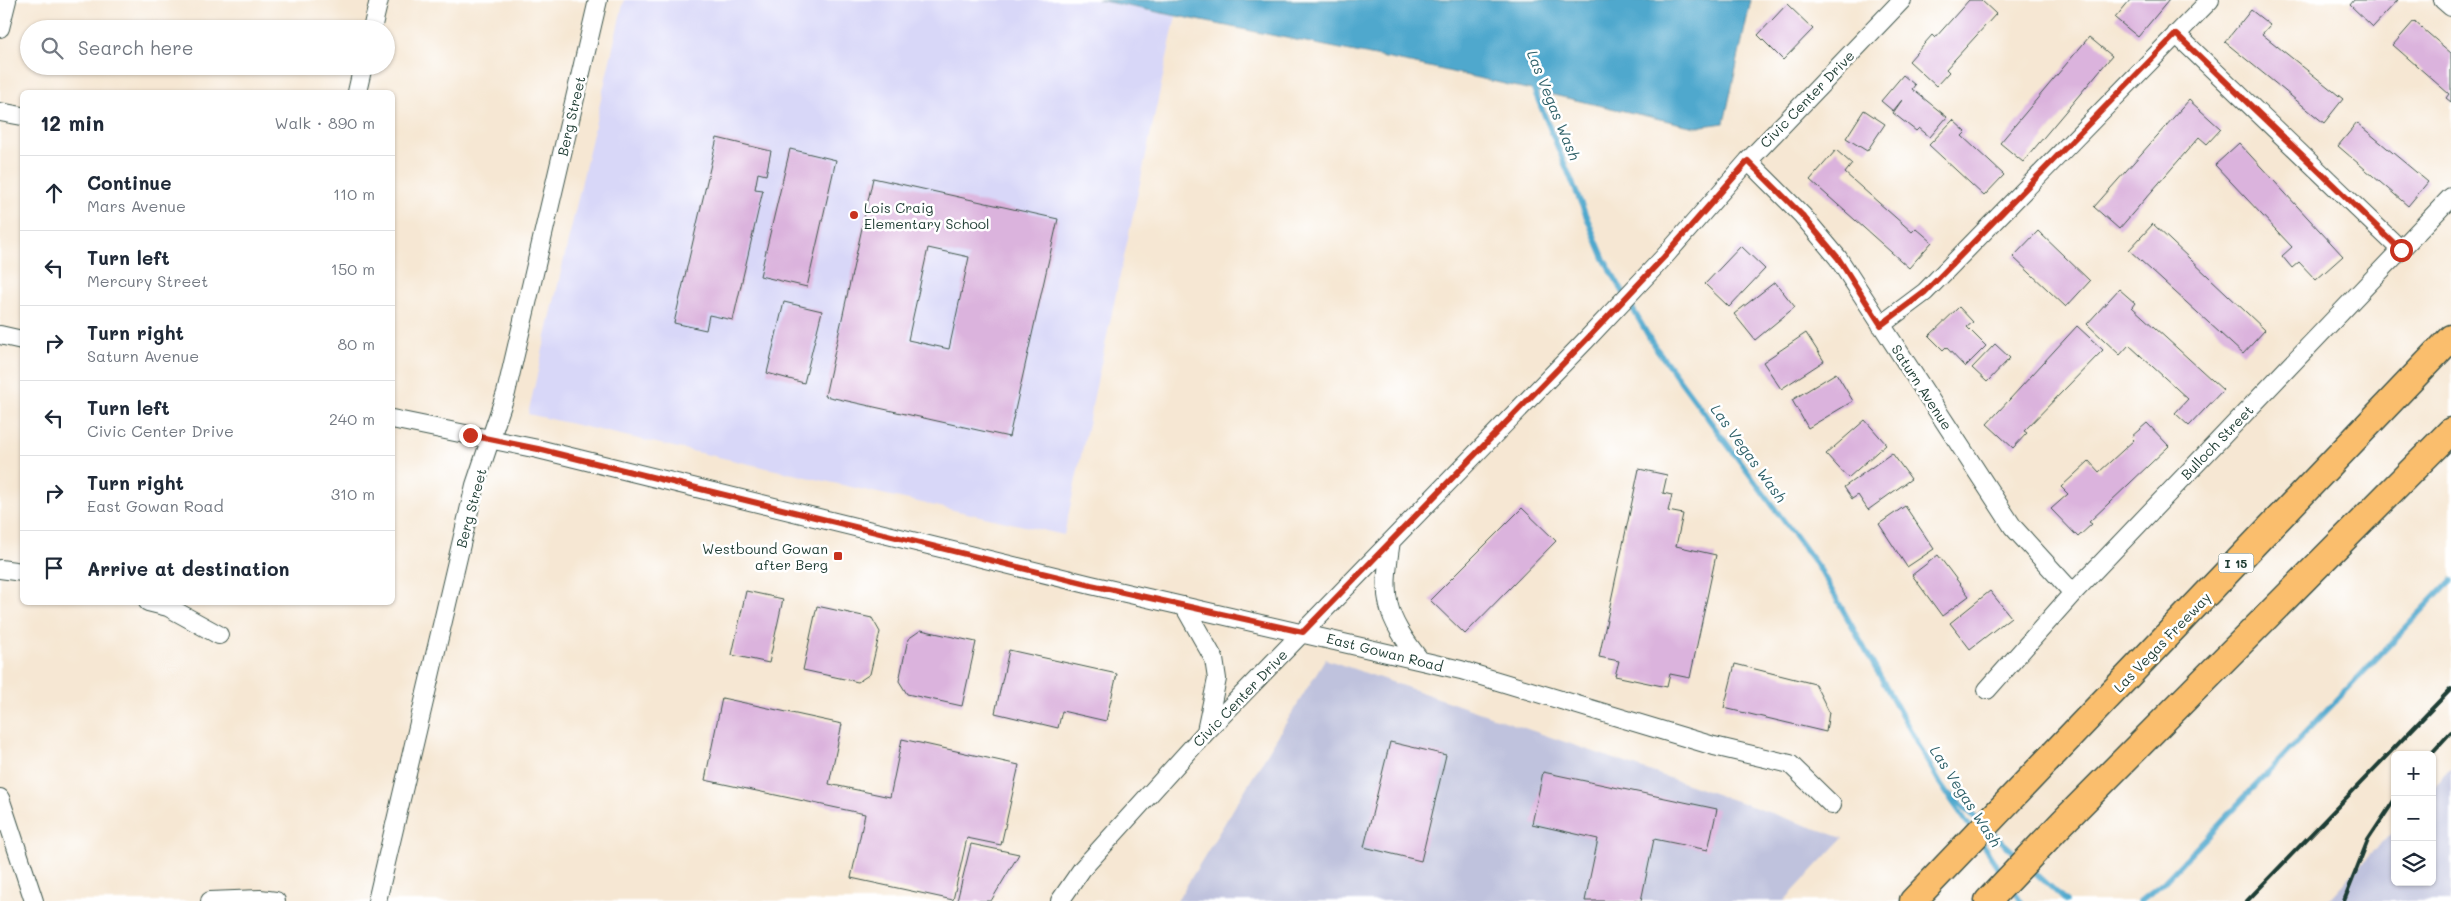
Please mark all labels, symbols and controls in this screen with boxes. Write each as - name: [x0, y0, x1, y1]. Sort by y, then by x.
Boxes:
- search box: [20, 20, 395, 75]
- icon: search: [38, 34, 66, 62]
- text: Search here: [78, 35, 194, 60]
- street label: Civic Center Drive: [1756, 46, 1858, 152]
- water label: Las Vegas Wash: [1523, 47, 1585, 163]
- street label: Berg Street: [553, 74, 589, 158]
- text: 12 min: [40, 109, 104, 136]
- text: Walk · 890 m: [274, 112, 375, 133]
- text: Continue: [87, 170, 172, 195]
- icon: ahead: [40, 179, 68, 207]
- text: 110 m: [333, 183, 375, 204]
- text: Mars Avenue: [87, 195, 186, 216]
- place label: Lois Craig Elementary School: [864, 198, 990, 233]
- marker: Lois Craig Elementary School: [848, 209, 860, 221]
- route start: [2390, 239, 2413, 262]
- text: Turn left: [87, 245, 170, 270]
- icon: left: [40, 254, 68, 282]
- text: 150 m: [331, 258, 375, 279]
- text: Mercury Street: [87, 270, 208, 291]
- text: Turn right: [87, 320, 184, 345]
- icon: right: [40, 329, 68, 357]
- text: 80 m: [338, 333, 375, 354]
- street label: Saturn Avenue: [1887, 341, 1957, 433]
- text: Saturn Avenue: [87, 345, 199, 366]
- text: Turn left: [87, 395, 170, 420]
- water label: Las Vegas Wash: [1707, 400, 1791, 506]
- street label: Bulloch Street: [2177, 401, 2257, 483]
- icon: left: [40, 404, 68, 432]
- text: 240 m: [329, 408, 375, 429]
- text: Civic Center Drive: [87, 420, 234, 441]
- route end: [459, 424, 482, 447]
- street label: Berg Street: [451, 466, 491, 550]
- text: Turn right: [87, 470, 184, 495]
- icon: right: [40, 479, 68, 507]
- text: 310 m: [331, 483, 375, 504]
- text: East Gowan Road: [87, 495, 224, 516]
- place label: Westbound Gowan after Berg: [702, 539, 828, 574]
- marker: Westbound Gowan after Berg: [832, 550, 844, 562]
- icon: arrive: [40, 554, 68, 582]
- road number: I 15: [2218, 554, 2254, 572]
- text: Arrive at destination: [87, 556, 290, 581]
- street label: Las Vegas Freeway: [2109, 588, 2215, 696]
- street label: East Gowan Road: [1325, 628, 1445, 676]
- street label: Civic Center Drive: [1189, 645, 1291, 751]
- water label: Las Vegas Wash: [1926, 741, 2006, 851]
- map controls: [2391, 751, 2436, 886]
- button: +: [2391, 751, 2436, 796]
- button: −: [2391, 796, 2436, 841]
- button: layers: [2391, 841, 2436, 886]

